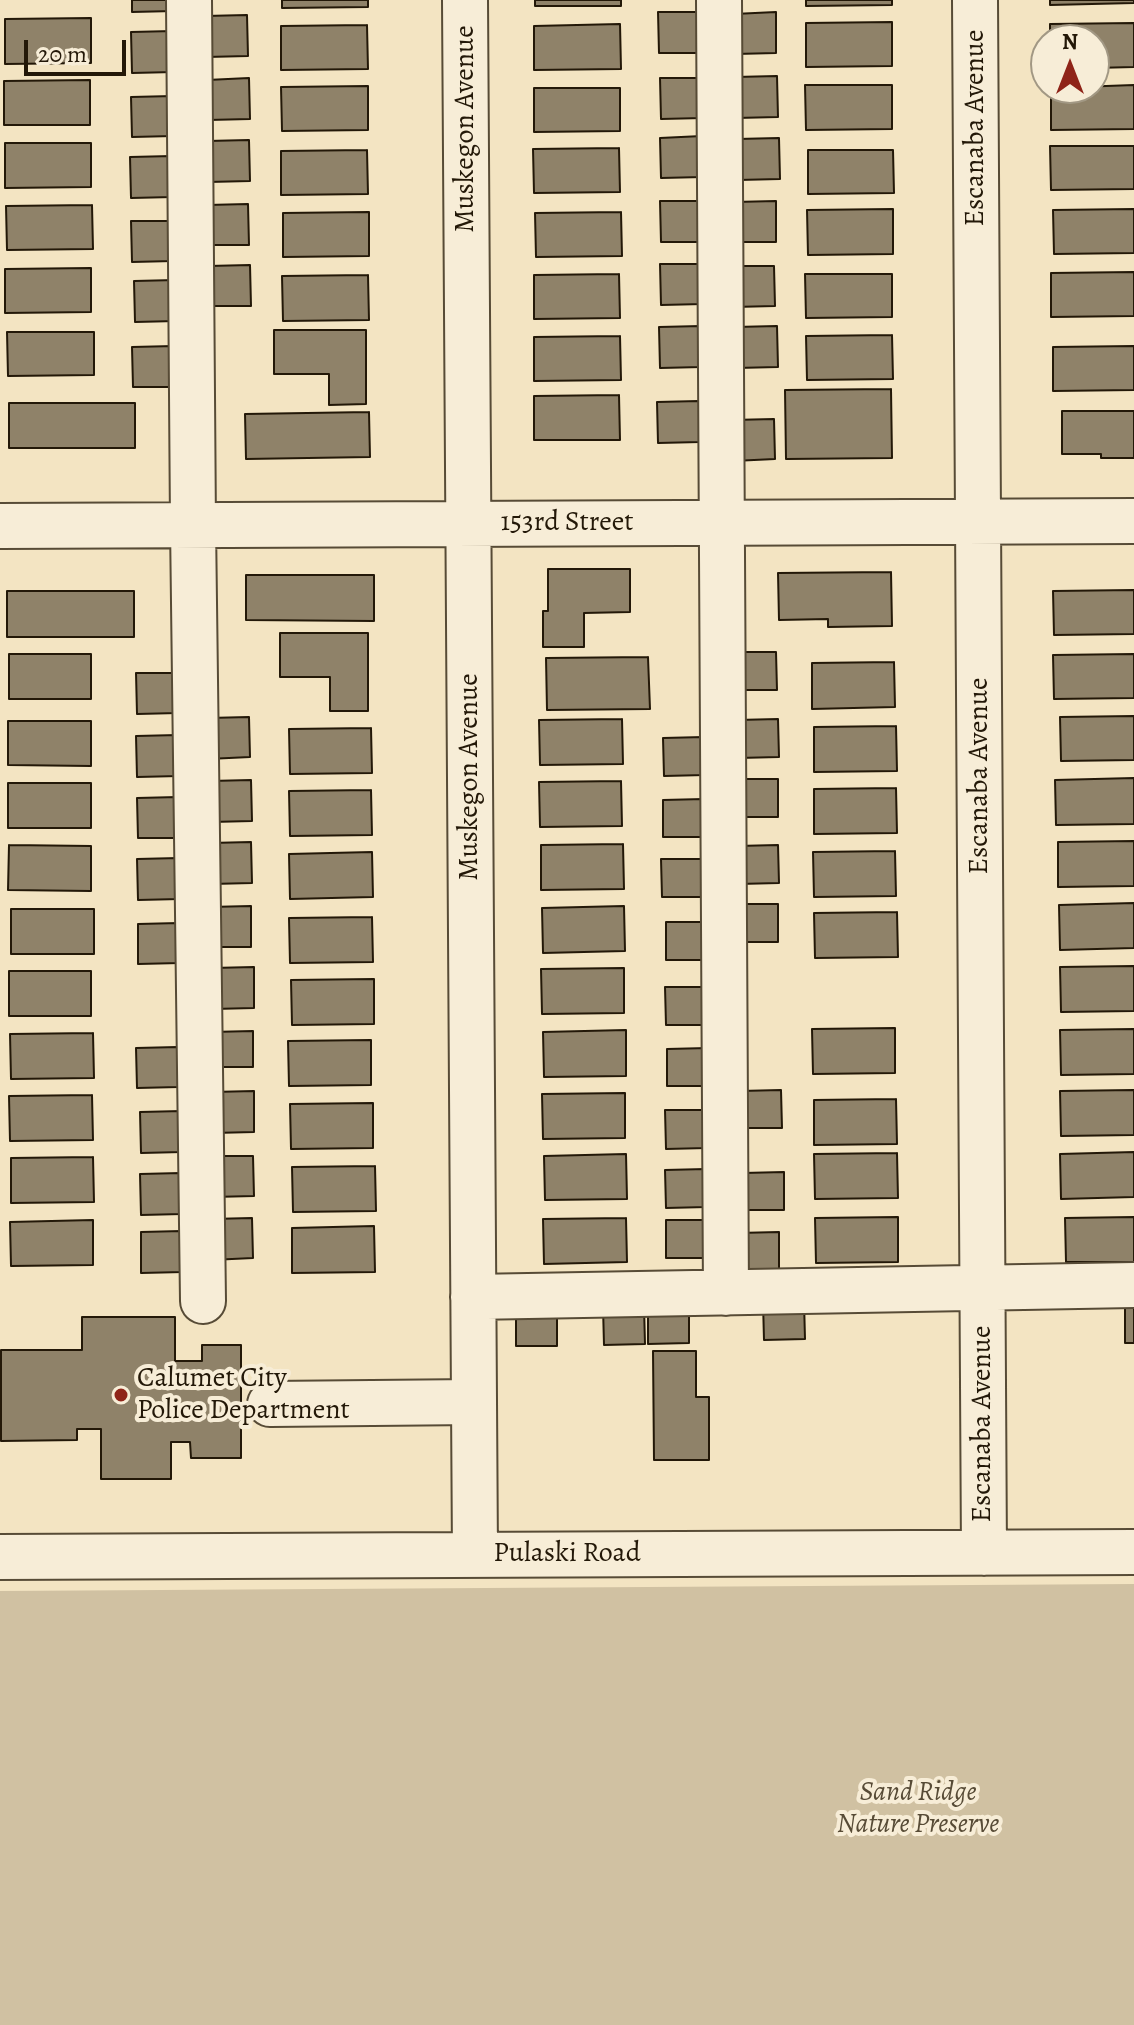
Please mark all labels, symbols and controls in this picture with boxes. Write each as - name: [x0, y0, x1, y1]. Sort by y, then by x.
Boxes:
- scale bar: [28, 24, 130, 74]
- north arrow: [1030, 24, 1110, 104]
- street label: Muskegon Avenue: [449, 25, 483, 233]
- text: N: [1062, 27, 1078, 57]
- street label: Escanaba Avenue: [959, 29, 993, 227]
- text: 20 m: [38, 38, 87, 70]
- street label: 153rd Street: [500, 506, 634, 540]
- street label: Muskegon Avenue: [453, 673, 487, 881]
- street label: Escanaba Avenue: [963, 677, 997, 875]
- street label: Escanaba Avenue: [966, 1325, 1000, 1523]
- place label: Calumet City Police Department: [137, 1362, 350, 1428]
- marker: Calumet City Police Department: [112, 1386, 130, 1404]
- street label: Pulaski Road: [493, 1537, 641, 1571]
- park label: Sand Ridge Nature Preserve: [837, 1776, 999, 1842]

